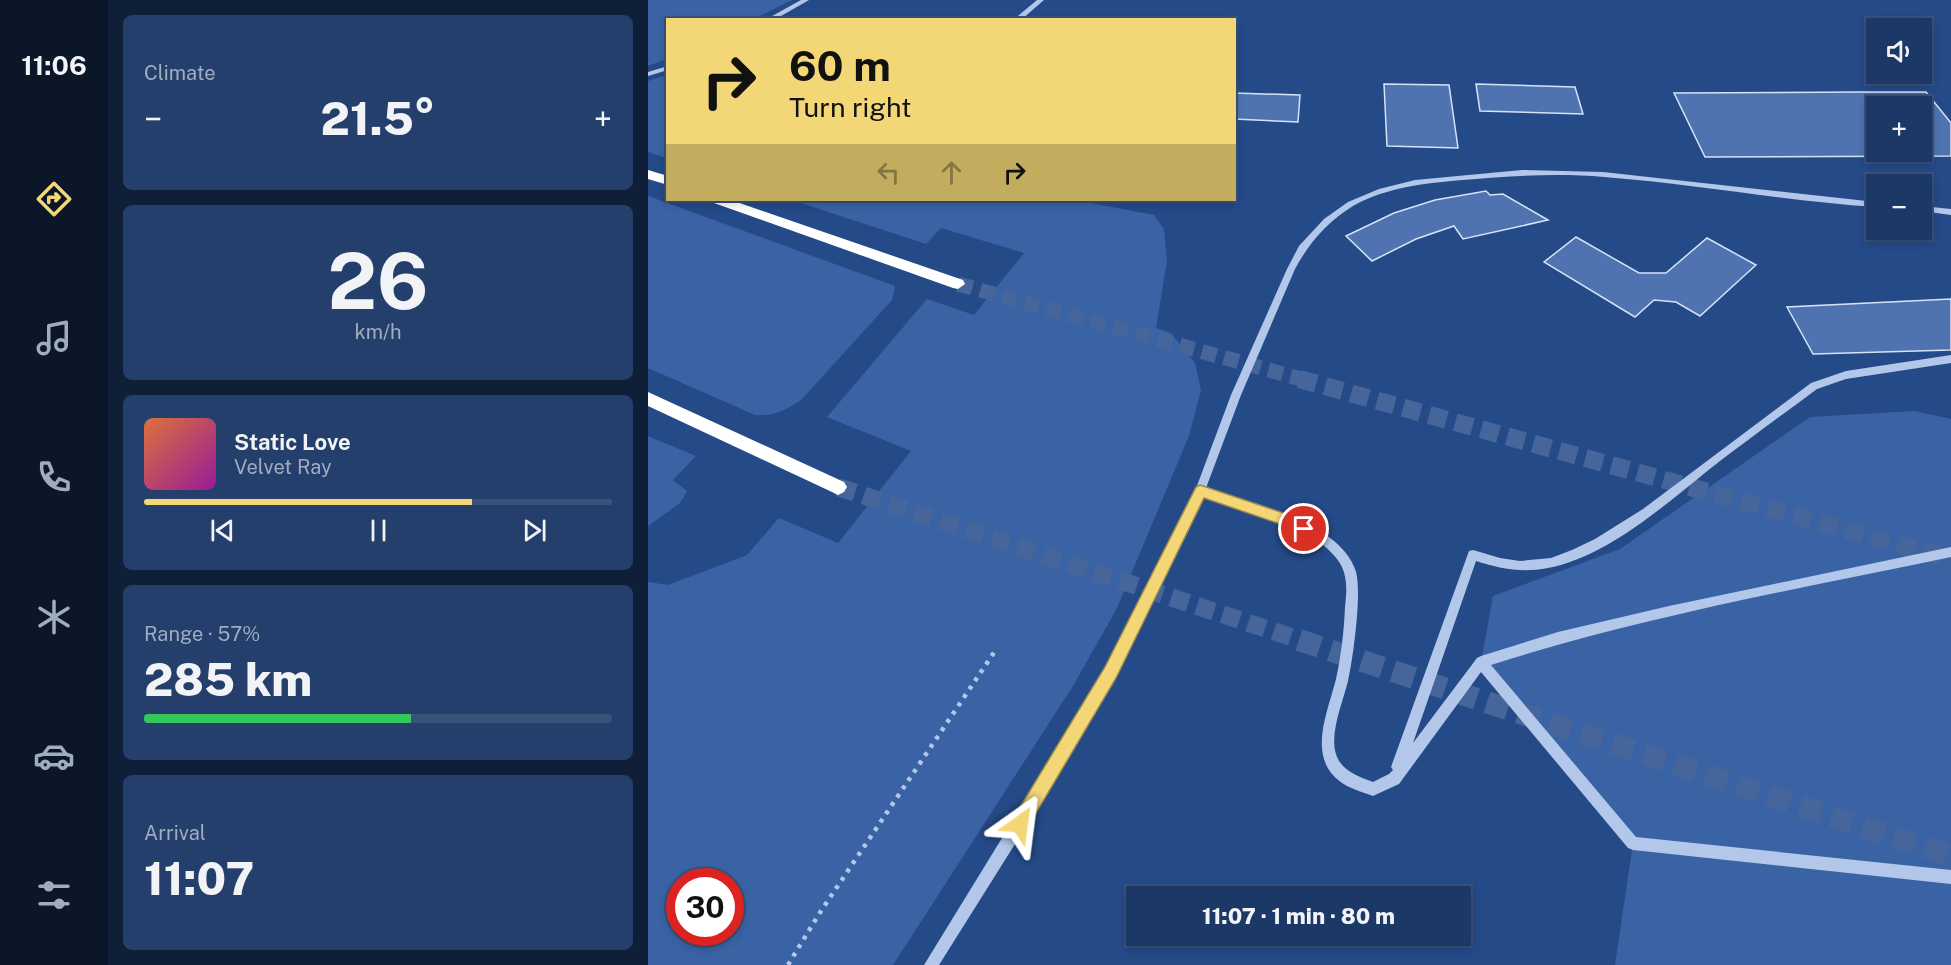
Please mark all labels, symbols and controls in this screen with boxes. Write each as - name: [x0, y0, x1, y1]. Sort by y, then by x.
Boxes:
- map controls: [1866, 18, 1932, 240]
- button: sound: [1866, 18, 1932, 84]
- text: 60 m: [789, 41, 891, 90]
- icon: right: [690, 42, 768, 120]
- text: 11:06: [21, 49, 87, 81]
- text: Climate: [144, 61, 216, 85]
- text: Turn right: [789, 91, 912, 123]
- text: 21.5°: [321, 92, 435, 145]
- button: +: [1866, 96, 1932, 162]
- text: −: [144, 100, 162, 138]
- text: +: [594, 100, 612, 138]
- icon: left: [872, 156, 905, 189]
- icon: ahead: [935, 156, 968, 189]
- icon: right: [998, 156, 1031, 189]
- button: −: [1866, 174, 1932, 240]
- icon: directions: [33, 178, 75, 220]
- text: 26: [327, 235, 429, 327]
- icon: music: [33, 317, 75, 359]
- text: km/h: [354, 320, 402, 344]
- text: Static Love: [234, 429, 351, 455]
- text: Velvet Ray: [234, 455, 332, 479]
- icon: phone: [33, 456, 75, 498]
- pin: [1278, 503, 1329, 554]
- icon: arrive: [1287, 512, 1320, 545]
- icon: previous: [206, 514, 239, 547]
- icon: pause: [362, 514, 395, 547]
- icon: next: [518, 514, 551, 547]
- icon: climate: [33, 596, 75, 638]
- text: Range · 57%: [144, 622, 260, 646]
- text: 285 km: [144, 653, 312, 706]
- icon: car: [33, 735, 75, 777]
- position arrow: [988, 792, 1052, 856]
- text: Arrival: [144, 821, 206, 845]
- text: 11:07: [144, 852, 254, 905]
- speed limit sign: 30: [666, 868, 744, 946]
- icon: filters: [33, 874, 75, 916]
- text: 11:07 · 1 min · 80 m: [1202, 903, 1395, 929]

